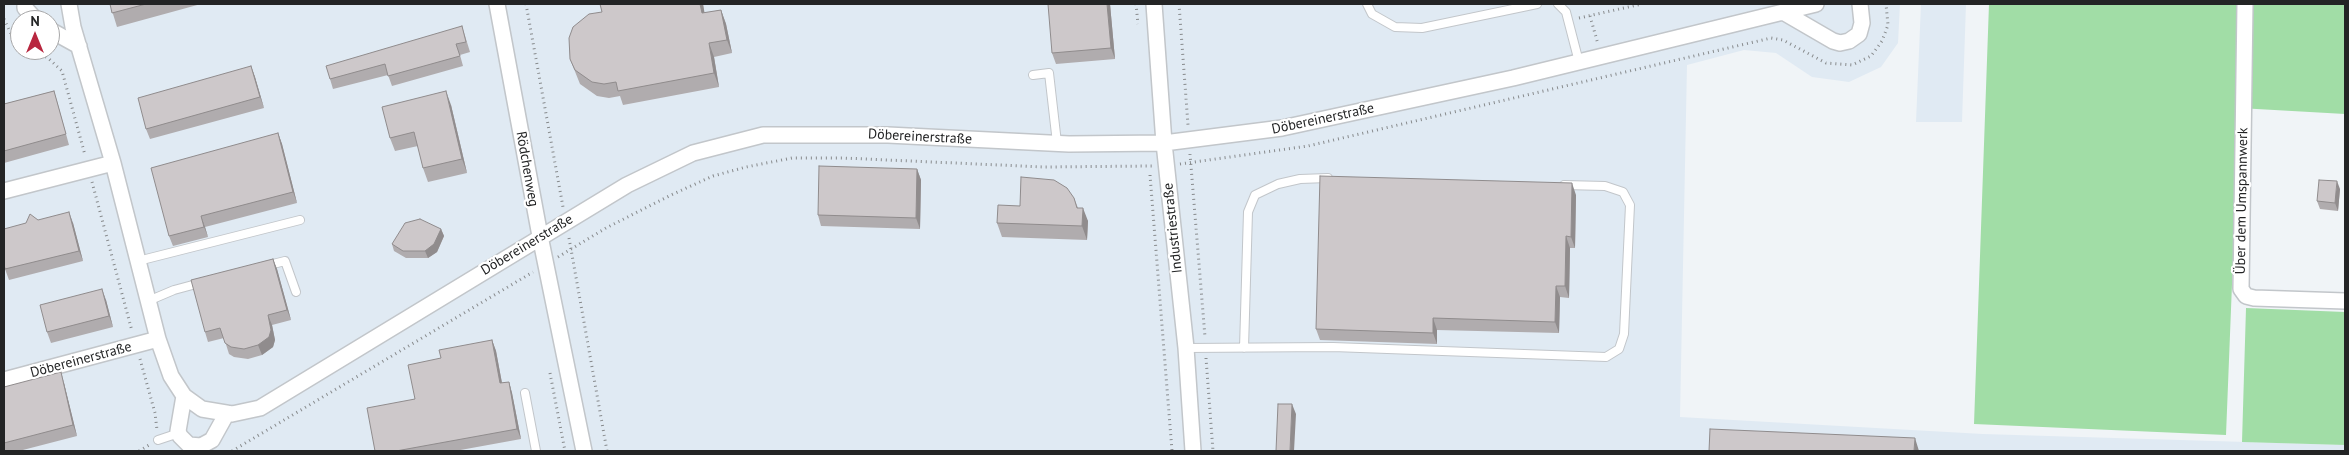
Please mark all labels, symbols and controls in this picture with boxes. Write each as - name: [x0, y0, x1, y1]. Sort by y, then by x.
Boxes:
- north arrow: [10, 10, 60, 60]
- text: N: [30, 12, 40, 30]
- street label: Döbereinerstraße: [1270, 100, 1376, 138]
- street label: Döbereinerstraße: [868, 126, 972, 148]
- street label: Über dem Umspannwerk: [2232, 127, 2252, 275]
- street label: Rödchenweg: [512, 130, 542, 208]
- street label: Industriestraße: [1160, 182, 1186, 274]
- street label: Döbereinerstraße: [478, 211, 576, 279]
- street label: Döbereinerstraße: [28, 338, 134, 382]

